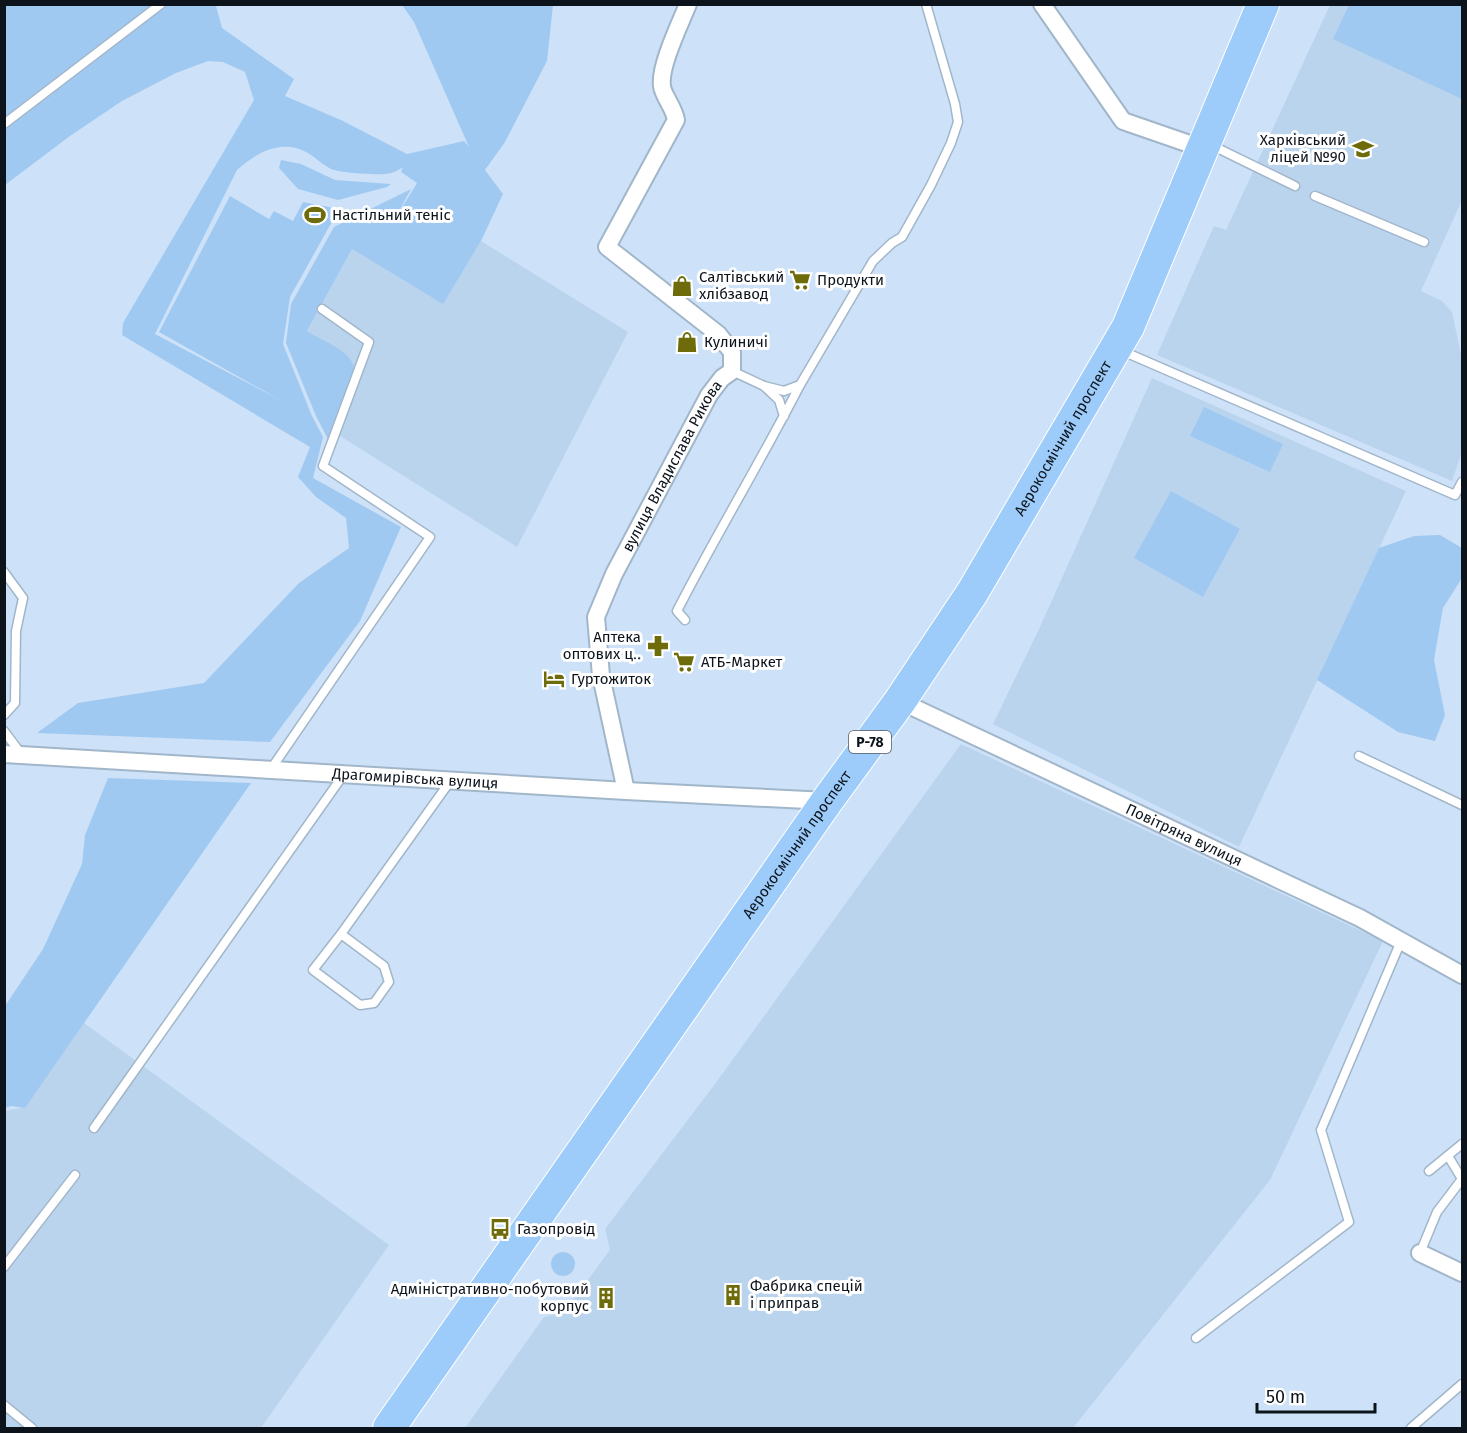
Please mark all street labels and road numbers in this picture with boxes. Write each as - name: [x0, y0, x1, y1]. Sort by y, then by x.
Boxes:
- street label: Аерокосмічний проспект: [1010, 357, 1115, 519]
- street label: вулиця Владислава Рикова: [618, 377, 726, 555]
- road number: Р-78: [849, 731, 891, 753]
- street label: Драгомирівська вулиця: [331, 764, 499, 792]
- street label: Аерокосмічний проспект: [739, 767, 855, 922]
- street label: Повітряна вулиця: [1123, 800, 1245, 870]

